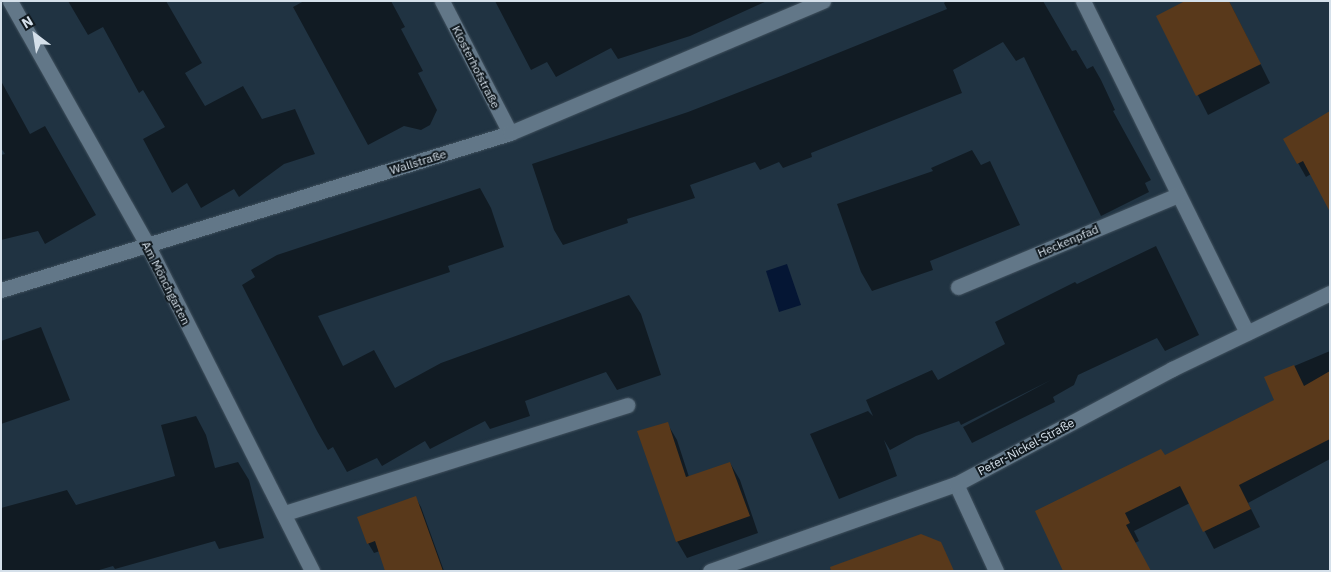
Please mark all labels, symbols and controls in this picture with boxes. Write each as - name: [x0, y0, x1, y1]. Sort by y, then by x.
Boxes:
- north arrow: [10, 10, 60, 60]
- text: N: [18, 12, 36, 32]
- street label: Klosterhofstraße: [449, 23, 503, 111]
- street label: Wallstraße: [388, 147, 448, 177]
- street label: Heckenpfad: [1035, 222, 1101, 260]
- street label: Am Mönchgarten: [139, 239, 193, 327]
- street label: Peter-Nickel-Straße: [975, 415, 1077, 479]

